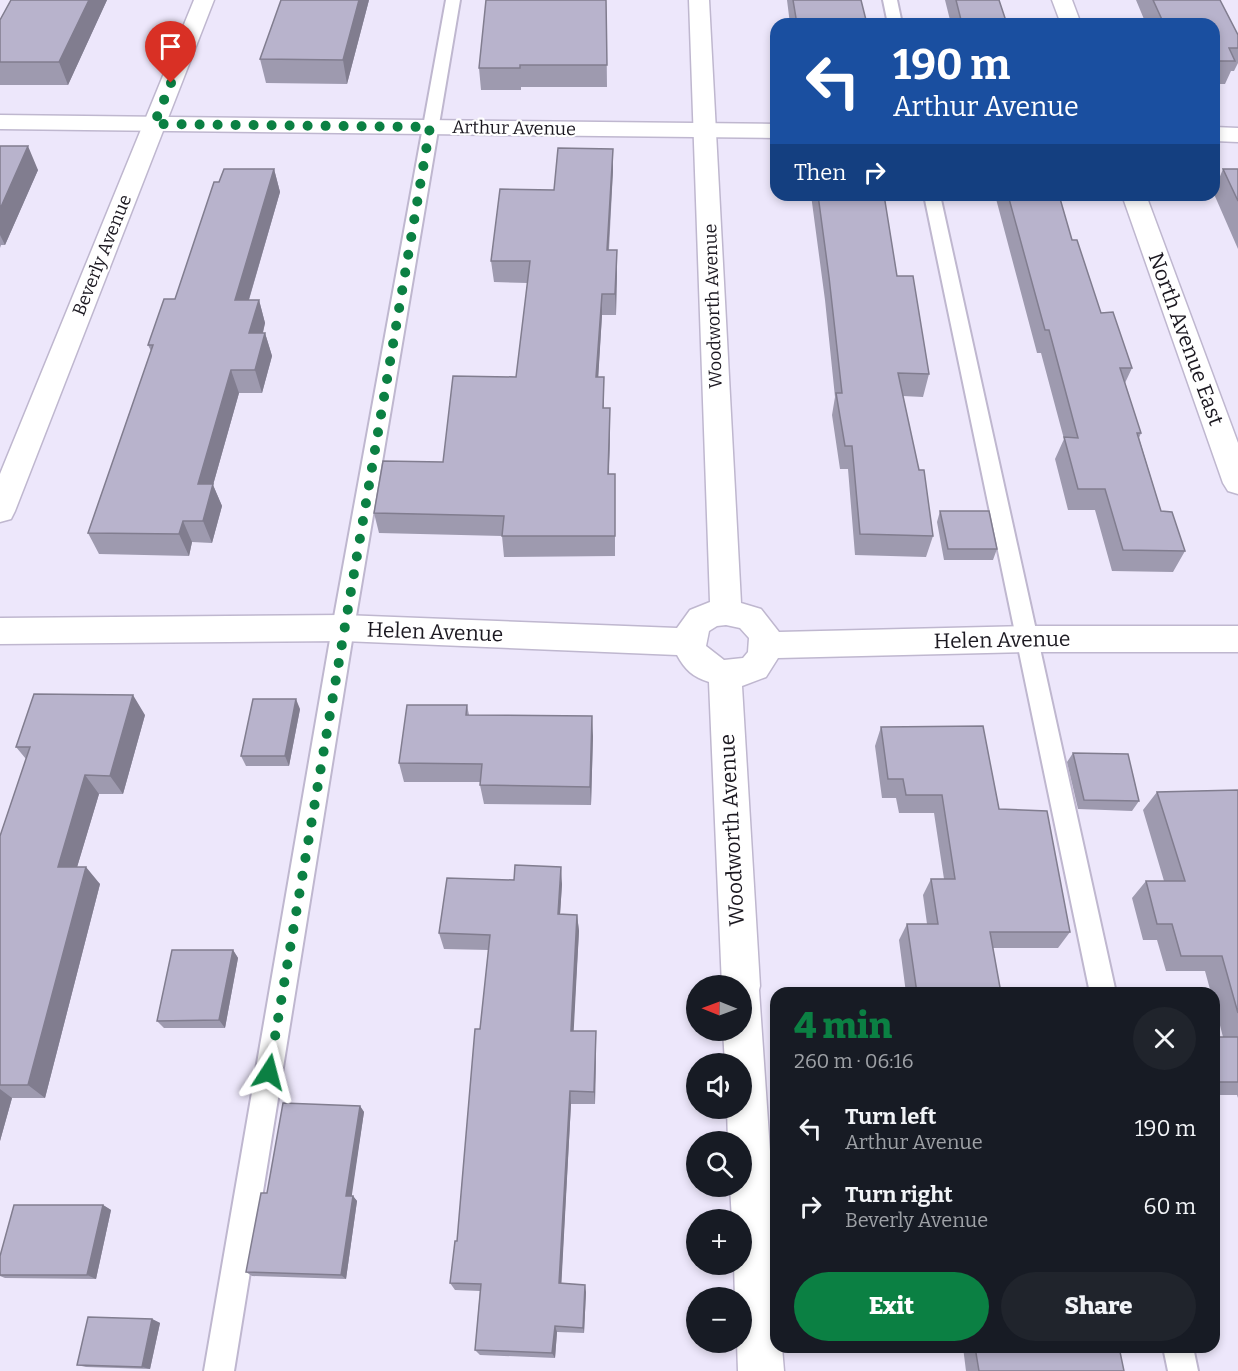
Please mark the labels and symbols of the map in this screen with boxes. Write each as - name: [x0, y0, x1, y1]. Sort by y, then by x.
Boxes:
- pin: [145, 21, 196, 83]
- street label: Arthur Avenue: [452, 116, 576, 140]
- street label: Beverly Avenue: [68, 191, 136, 319]
- street label: Woodworth Avenue: [699, 223, 727, 389]
- street label: North Avenue East: [1143, 249, 1229, 429]
- street label: Helen Avenue: [366, 617, 504, 647]
- street label: Helen Avenue: [933, 626, 1071, 654]
- street label: Woodworth Avenue: [714, 733, 750, 927]
- north arrow: [686, 975, 752, 1041]
- position arrow: [237, 1040, 301, 1104]

